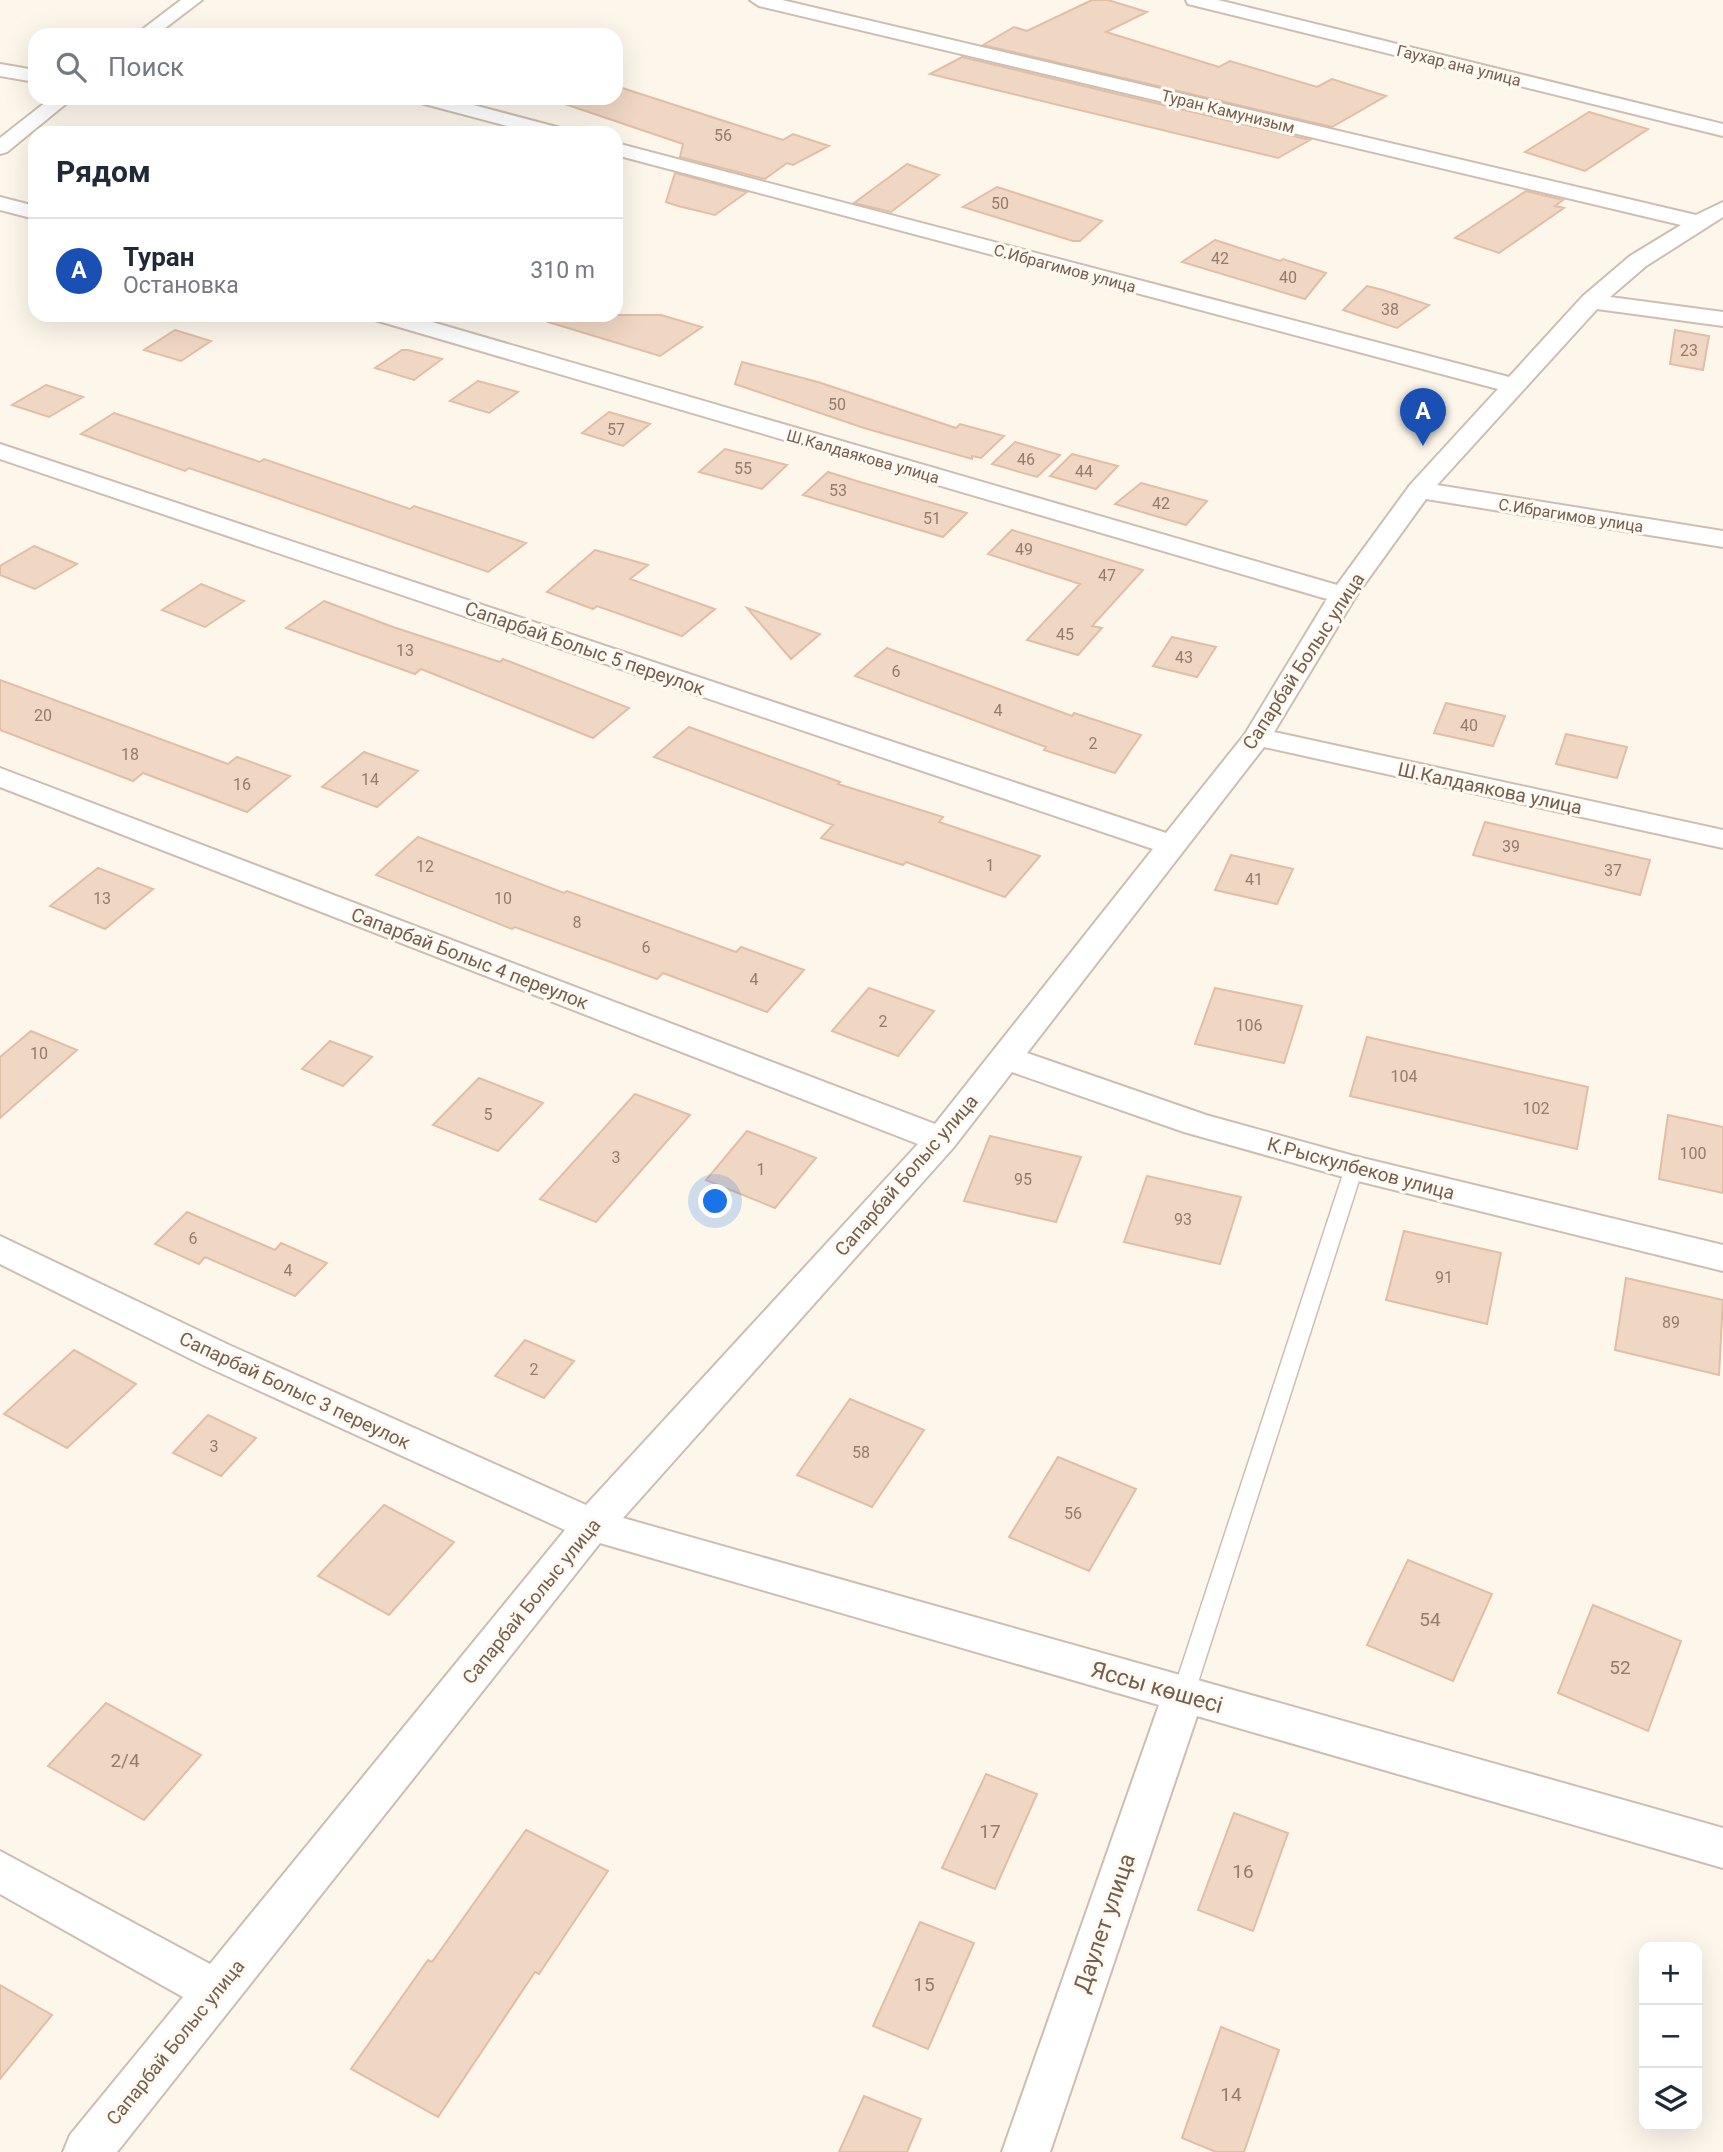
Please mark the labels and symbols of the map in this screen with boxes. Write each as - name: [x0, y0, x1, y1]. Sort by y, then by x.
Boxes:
- street label: Гаухар ана улица: [1395, 41, 1523, 90]
- street label: Туран Камунизым: [1159, 86, 1297, 137]
- house number: 56: [714, 126, 732, 145]
- house number: 50: [991, 194, 1009, 213]
- street label: С.Ибрагимов улица: [992, 240, 1138, 297]
- house number: 42: [1211, 249, 1229, 268]
- house number: 40: [1279, 268, 1297, 287]
- house number: 38: [1381, 300, 1399, 319]
- house number: 23: [1680, 341, 1698, 360]
- pin: A: [1400, 388, 1446, 446]
- house number: 50: [828, 395, 846, 414]
- house number: 57: [607, 420, 625, 439]
- street label: Ш.Калдаякова улица: [784, 426, 941, 487]
- house number: 46: [1017, 450, 1035, 469]
- house number: 55: [734, 459, 752, 478]
- house number: 44: [1075, 462, 1093, 481]
- house number: 53: [829, 481, 847, 500]
- house number: 42: [1152, 494, 1170, 513]
- street label: С.Ибрагимов улица: [1497, 495, 1645, 536]
- house number: 51: [923, 509, 941, 528]
- house number: 49: [1015, 540, 1033, 559]
- house number: 47: [1098, 566, 1116, 585]
- street label: Сапарбай Болыс улица: [1238, 568, 1369, 754]
- street label: Сапарбай Болыс 5 переулок: [462, 597, 708, 701]
- house number: 45: [1056, 625, 1074, 644]
- house number: 13: [396, 641, 414, 660]
- house number: 43: [1175, 648, 1193, 667]
- house number: 6: [892, 662, 901, 681]
- house number: 4: [994, 701, 1003, 720]
- house number: 20: [34, 706, 52, 725]
- house number: 40: [1460, 716, 1478, 735]
- house number: 2: [1089, 734, 1098, 753]
- house number: 18: [121, 745, 139, 764]
- street label: Ш.Калдаякова улица: [1396, 758, 1584, 819]
- house number: 14: [361, 770, 379, 789]
- house number: 16: [233, 775, 251, 794]
- house number: 39: [1502, 837, 1520, 856]
- house number: 1: [986, 856, 995, 875]
- house number: 12: [416, 857, 434, 876]
- house number: 37: [1604, 861, 1622, 880]
- house number: 41: [1245, 870, 1263, 889]
- house number: 13: [93, 889, 111, 908]
- house number: 10: [494, 889, 512, 908]
- street label: Сапарбай Болыс 4 переулок: [348, 903, 592, 1015]
- house number: 8: [573, 913, 582, 932]
- house number: 6: [642, 938, 651, 957]
- house number: 4: [750, 970, 759, 989]
- house number: 2: [879, 1012, 888, 1031]
- house number: 106: [1236, 1016, 1262, 1035]
- house number: 10: [30, 1044, 48, 1063]
- house number: 104: [1391, 1067, 1417, 1086]
- street label: Сапарбай Болыс улица: [830, 1090, 983, 1261]
- house number: 102: [1523, 1099, 1549, 1118]
- house number: 5: [484, 1105, 493, 1124]
- street label: К.Рыскулбеков улица: [1265, 1132, 1457, 1205]
- house number: 100: [1680, 1144, 1706, 1163]
- house number: 3: [612, 1148, 621, 1167]
- house number: 1: [757, 1160, 766, 1179]
- house number: 95: [1014, 1170, 1032, 1189]
- your location: [698, 1184, 732, 1218]
- house number: 93: [1174, 1210, 1192, 1229]
- house number: 6: [189, 1229, 198, 1248]
- house number: 4: [284, 1261, 293, 1280]
- house number: 91: [1435, 1268, 1453, 1287]
- house number: 89: [1662, 1313, 1680, 1332]
- street label: Сапарбай Болыс 3 переулок: [176, 1326, 414, 1454]
- house number: 2: [530, 1360, 539, 1379]
- house number: 3: [210, 1436, 218, 1456]
- house number: 58: [852, 1443, 870, 1462]
- house number: 56: [1064, 1504, 1082, 1523]
- street label: Сапарбай Болыс улица: [457, 1514, 605, 1689]
- house number: 54: [1419, 1608, 1441, 1631]
- street label: Яссы көшесі: [1088, 1656, 1226, 1719]
- house number: 52: [1609, 1656, 1631, 1679]
- house number: 2/4: [110, 1749, 140, 1772]
- house number: 17: [979, 1820, 1001, 1843]
- street label: Даулет улица: [1068, 1850, 1141, 1996]
- house number: 16: [1232, 1860, 1254, 1883]
- street label: Сапарбай Болыс улица: [101, 1955, 249, 2130]
- house number: 15: [913, 1973, 935, 1996]
- house number: 14: [1220, 2083, 1242, 2106]

